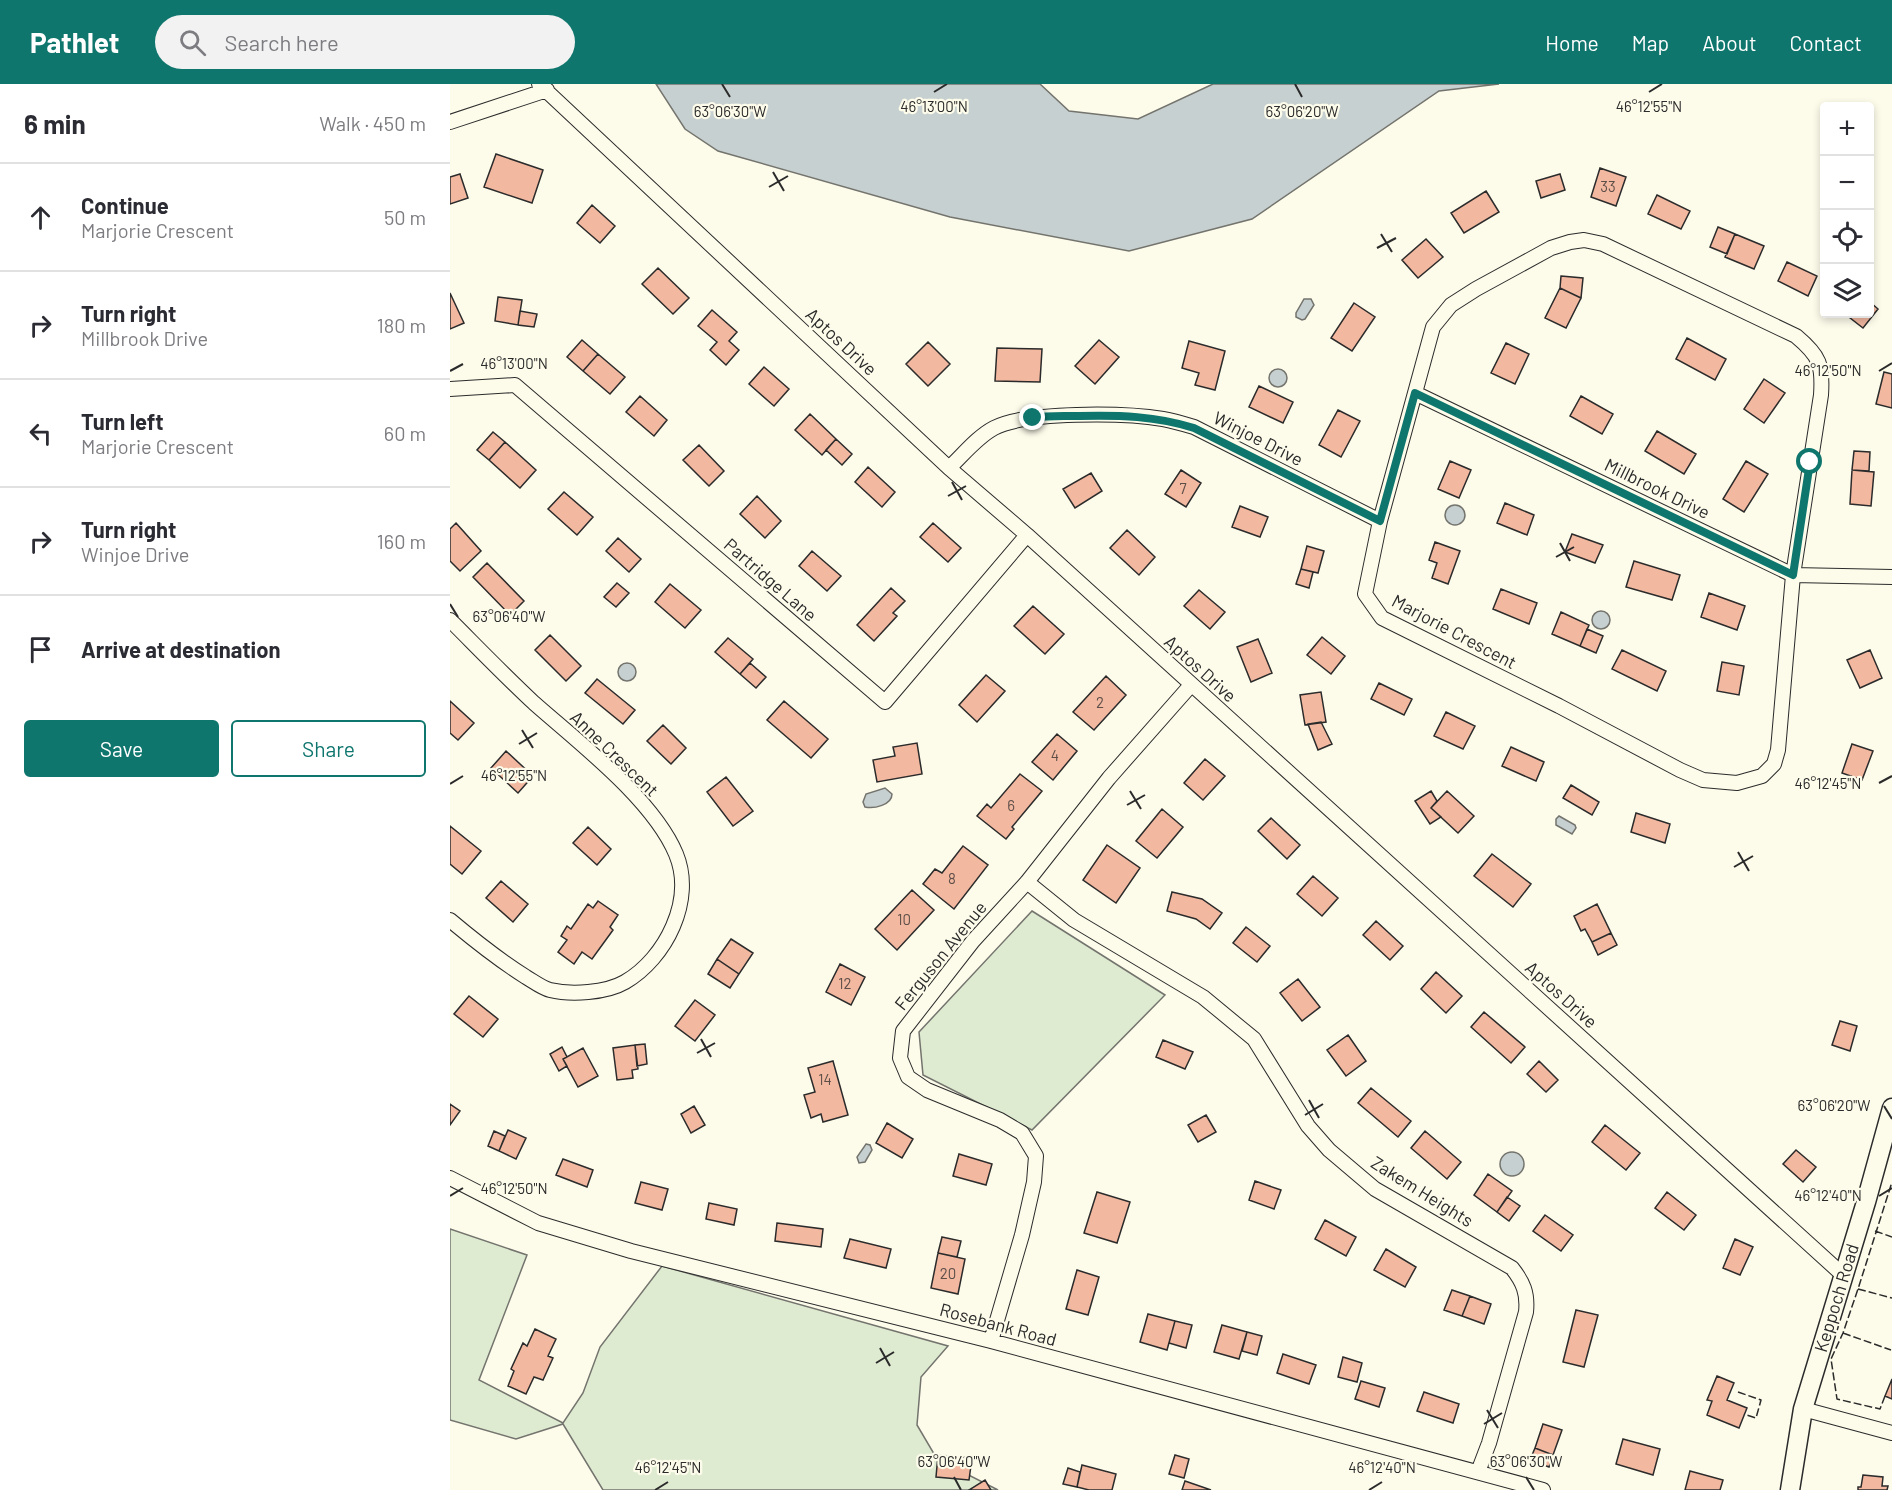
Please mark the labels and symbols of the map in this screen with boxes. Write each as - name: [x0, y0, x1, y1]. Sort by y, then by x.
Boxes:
- text: 46°13'00"N: [900, 97, 968, 115]
- text: 46°12'55"N: [1616, 97, 1682, 115]
- text: 63°06'30"W: [694, 102, 766, 120]
- text: 63°06'20"W: [1266, 102, 1338, 120]
- house number: 33: [1600, 177, 1616, 195]
- street label: Aptos Drive: [802, 303, 882, 380]
- text: 46°13'00"N: [480, 354, 548, 372]
- text: 46°12'50"N: [1794, 361, 1862, 379]
- route end: [1019, 404, 1045, 430]
- street label: Winjoe Drive: [1210, 406, 1307, 470]
- route start: [1796, 448, 1822, 474]
- street label: Millbrook Drive: [1601, 453, 1714, 523]
- house number: 7: [1179, 479, 1187, 497]
- street label: Partridge Lane: [720, 533, 821, 625]
- street label: Marjorie Crescent: [1388, 589, 1520, 673]
- text: 63°06'40"W: [472, 607, 546, 625]
- street label: Aptos Drive: [1160, 630, 1241, 706]
- house number: 2: [1096, 693, 1104, 711]
- street label: Anne Crescent: [566, 706, 663, 801]
- house number: 4: [1051, 746, 1059, 764]
- text: 46°12'55"N: [481, 766, 547, 784]
- text: 46°12'45"N: [1795, 774, 1861, 792]
- house number: 6: [1007, 796, 1015, 814]
- house number: 8: [948, 869, 956, 887]
- street label: Ferguson Avenue: [890, 897, 991, 1014]
- house number: 10: [897, 910, 911, 928]
- street label: Aptos Drive: [1521, 956, 1602, 1032]
- house number: 12: [838, 974, 852, 992]
- house number: 14: [818, 1070, 832, 1088]
- text: 63°06'20"W: [1798, 1096, 1870, 1114]
- street label: Zakem Heights: [1367, 1151, 1478, 1231]
- text: 46°12'50"N: [480, 1179, 548, 1197]
- text: 46°12'40"N: [1794, 1186, 1862, 1204]
- street label: Keppoch Road: [1809, 1241, 1863, 1355]
- house number: 20: [940, 1264, 956, 1282]
- street label: Rosebank Road: [937, 1298, 1059, 1350]
- text: 63°06'40"W: [917, 1452, 991, 1470]
- text: 63°06'30"W: [1490, 1452, 1562, 1470]
- text: 46°12'45"N: [635, 1458, 701, 1476]
- text: 46°12'40"N: [1348, 1458, 1416, 1476]

